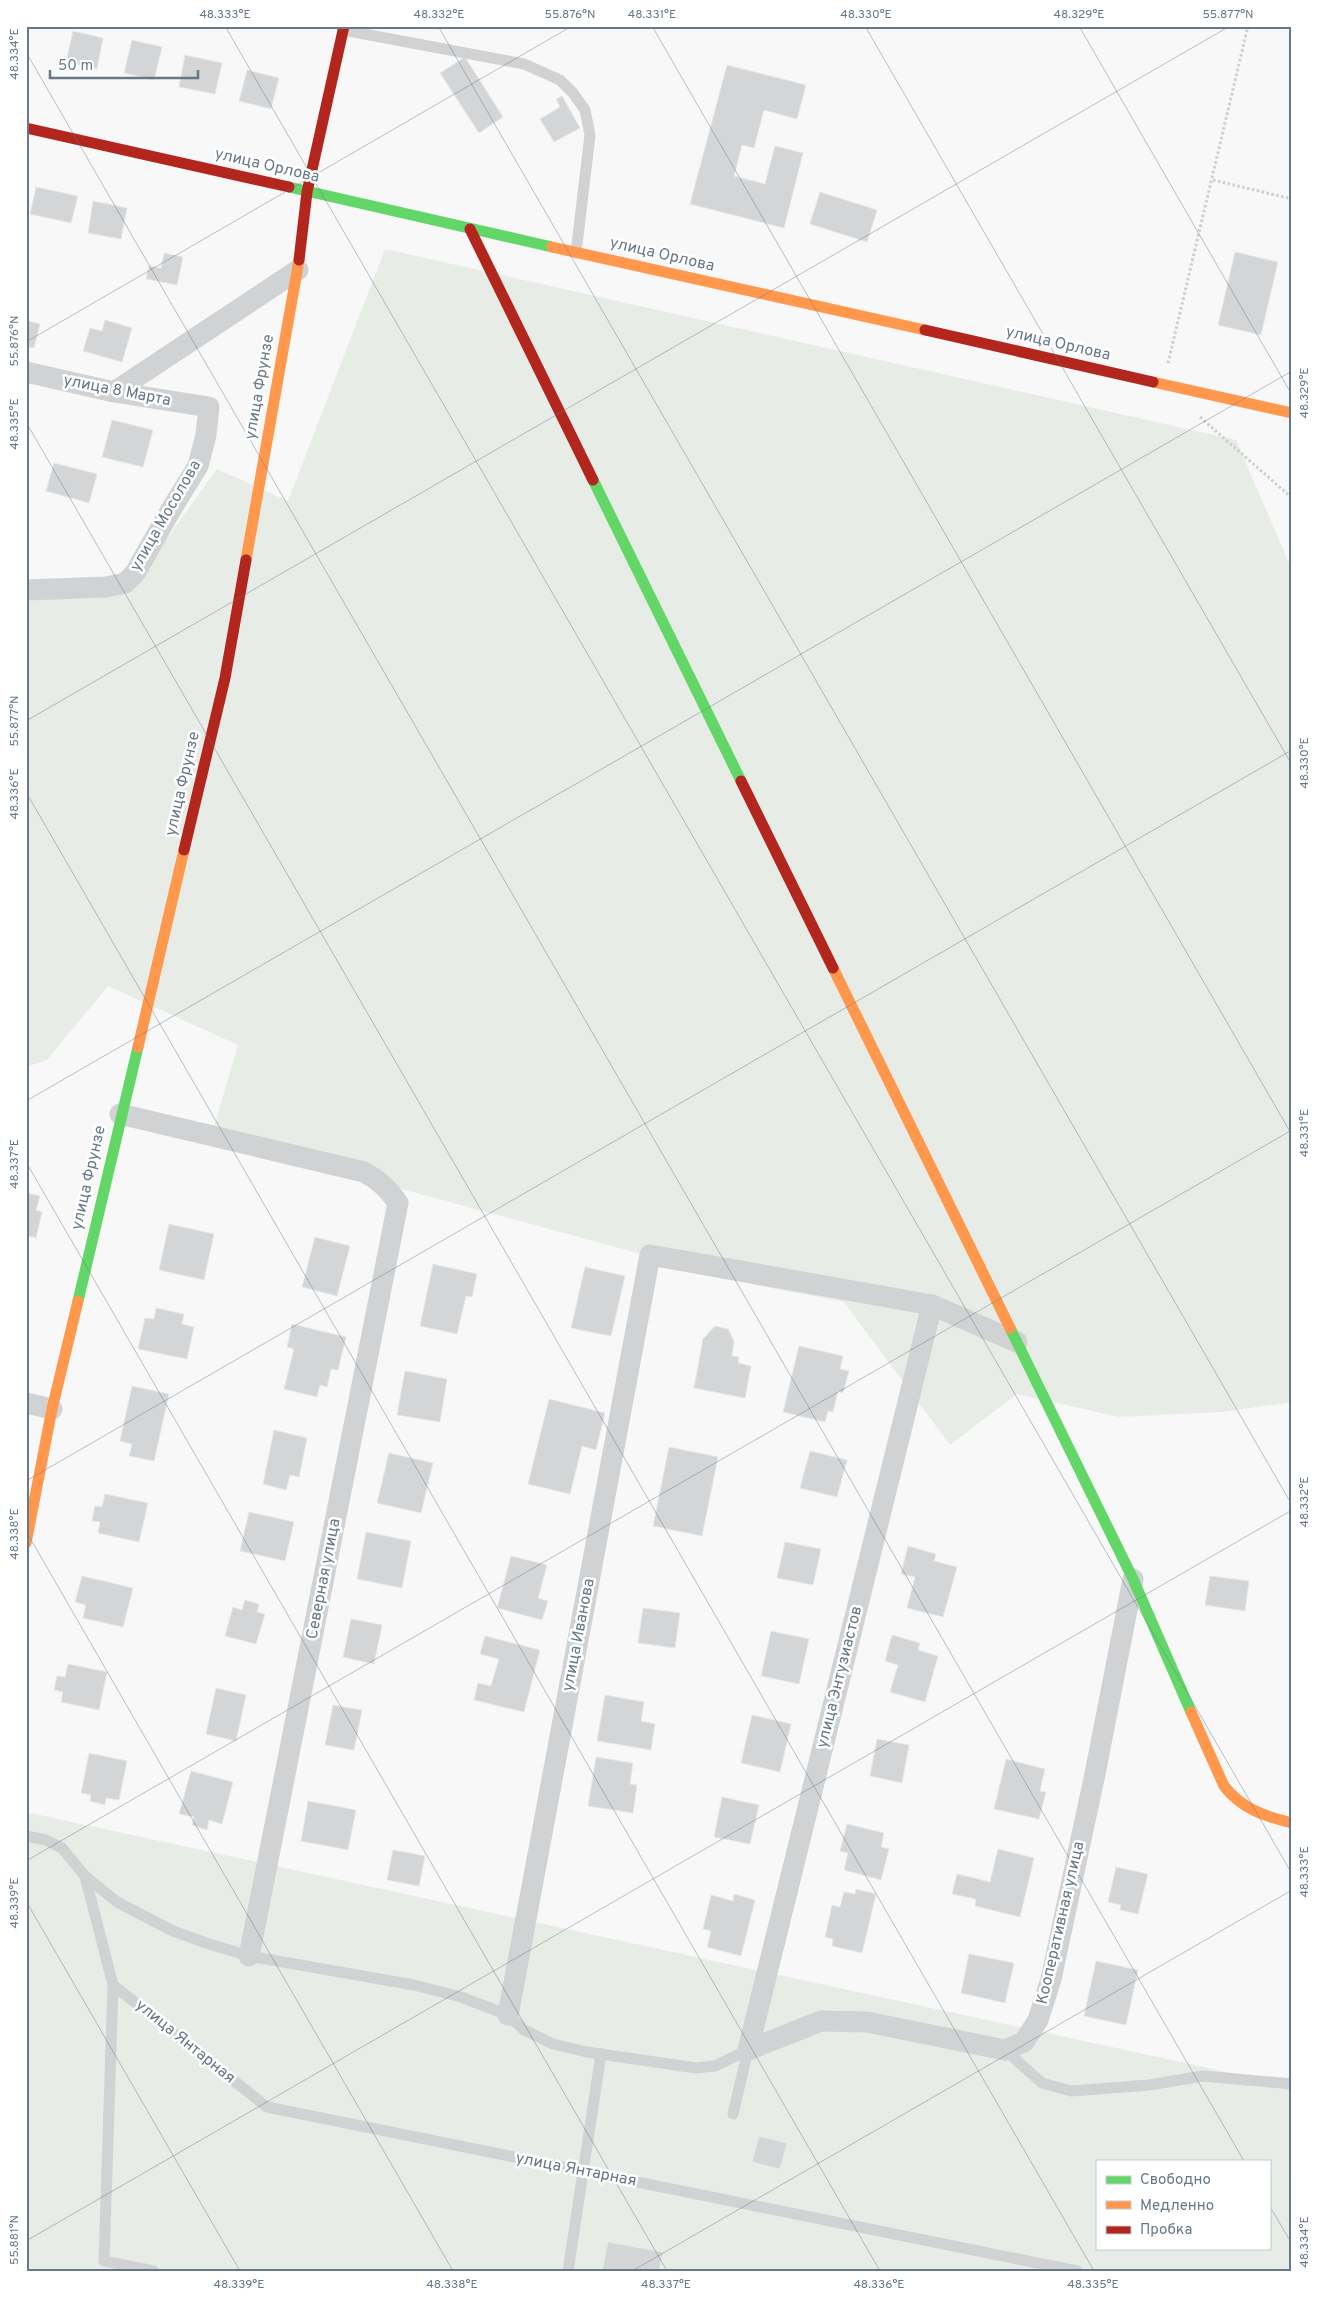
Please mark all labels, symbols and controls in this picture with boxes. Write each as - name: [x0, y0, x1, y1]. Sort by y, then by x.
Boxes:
- text: 48.333°E: [199, 7, 251, 23]
- text: 48.332°E: [413, 7, 465, 23]
- text: 55.876°N: [544, 7, 596, 23]
- text: 48.331°E: [628, 7, 676, 23]
- text: 48.330°E: [840, 7, 892, 23]
- text: 48.329°E: [1053, 7, 1105, 23]
- text: 55.877°N: [1202, 7, 1254, 23]
- text: 48.334°E: [7, 28, 23, 80]
- scale bar: [50, 48, 198, 80]
- text: 50 m: [58, 57, 93, 76]
- street label: улица Орлова: [213, 144, 321, 188]
- street label: улица Орлова: [608, 233, 716, 277]
- text: 55.876°N: [7, 315, 23, 367]
- street label: улица Орлова: [1004, 322, 1112, 366]
- street label: улица Фрунзе: [241, 333, 279, 441]
- text: 48.329°E: [1297, 367, 1313, 419]
- street label: улица 8 Марта: [62, 371, 172, 411]
- text: 48.335°E: [7, 398, 23, 450]
- street label: улица Мосолова: [126, 457, 206, 575]
- text: 55.877°N: [7, 695, 23, 747]
- street label: улица Фрунзе: [161, 730, 205, 838]
- text: 48.330°E: [1297, 737, 1313, 789]
- text: 48.336°E: [7, 768, 23, 820]
- text: 48.331°E: [1297, 1109, 1313, 1157]
- street label: улица Фрунзе: [67, 1124, 111, 1232]
- text: 48.337°E: [7, 1139, 23, 1189]
- text: 48.332°E: [1297, 1476, 1313, 1528]
- text: 48.338°E: [7, 1508, 23, 1560]
- street label: Северная улица: [302, 1517, 346, 1641]
- street label: улица Иванова: [558, 1577, 600, 1693]
- street label: улица Энтузиастов: [813, 1604, 867, 1750]
- street label: Кооперативная улица: [1033, 1840, 1089, 2006]
- text: 48.333°E: [1297, 1846, 1313, 1898]
- text: 48.339°E: [7, 1878, 23, 1928]
- street label: улица Янтарная: [131, 1996, 239, 2088]
- street label: улица Янтарная: [514, 2148, 638, 2192]
- legend: [1096, 2160, 1270, 2250]
- text: Свободно: [1140, 2171, 1211, 2190]
- text: Медленно: [1140, 2197, 1214, 2216]
- text: 55.881°N: [7, 2215, 23, 2265]
- text: 48.334°E: [1297, 2216, 1313, 2268]
- text: Пробка: [1140, 2221, 1192, 2240]
- text: 48.339°E: [214, 2277, 264, 2293]
- text: 48.338°E: [426, 2277, 478, 2293]
- text: 48.337°E: [641, 2277, 691, 2293]
- text: 48.336°E: [853, 2277, 905, 2293]
- text: 48.335°E: [1067, 2277, 1119, 2293]

